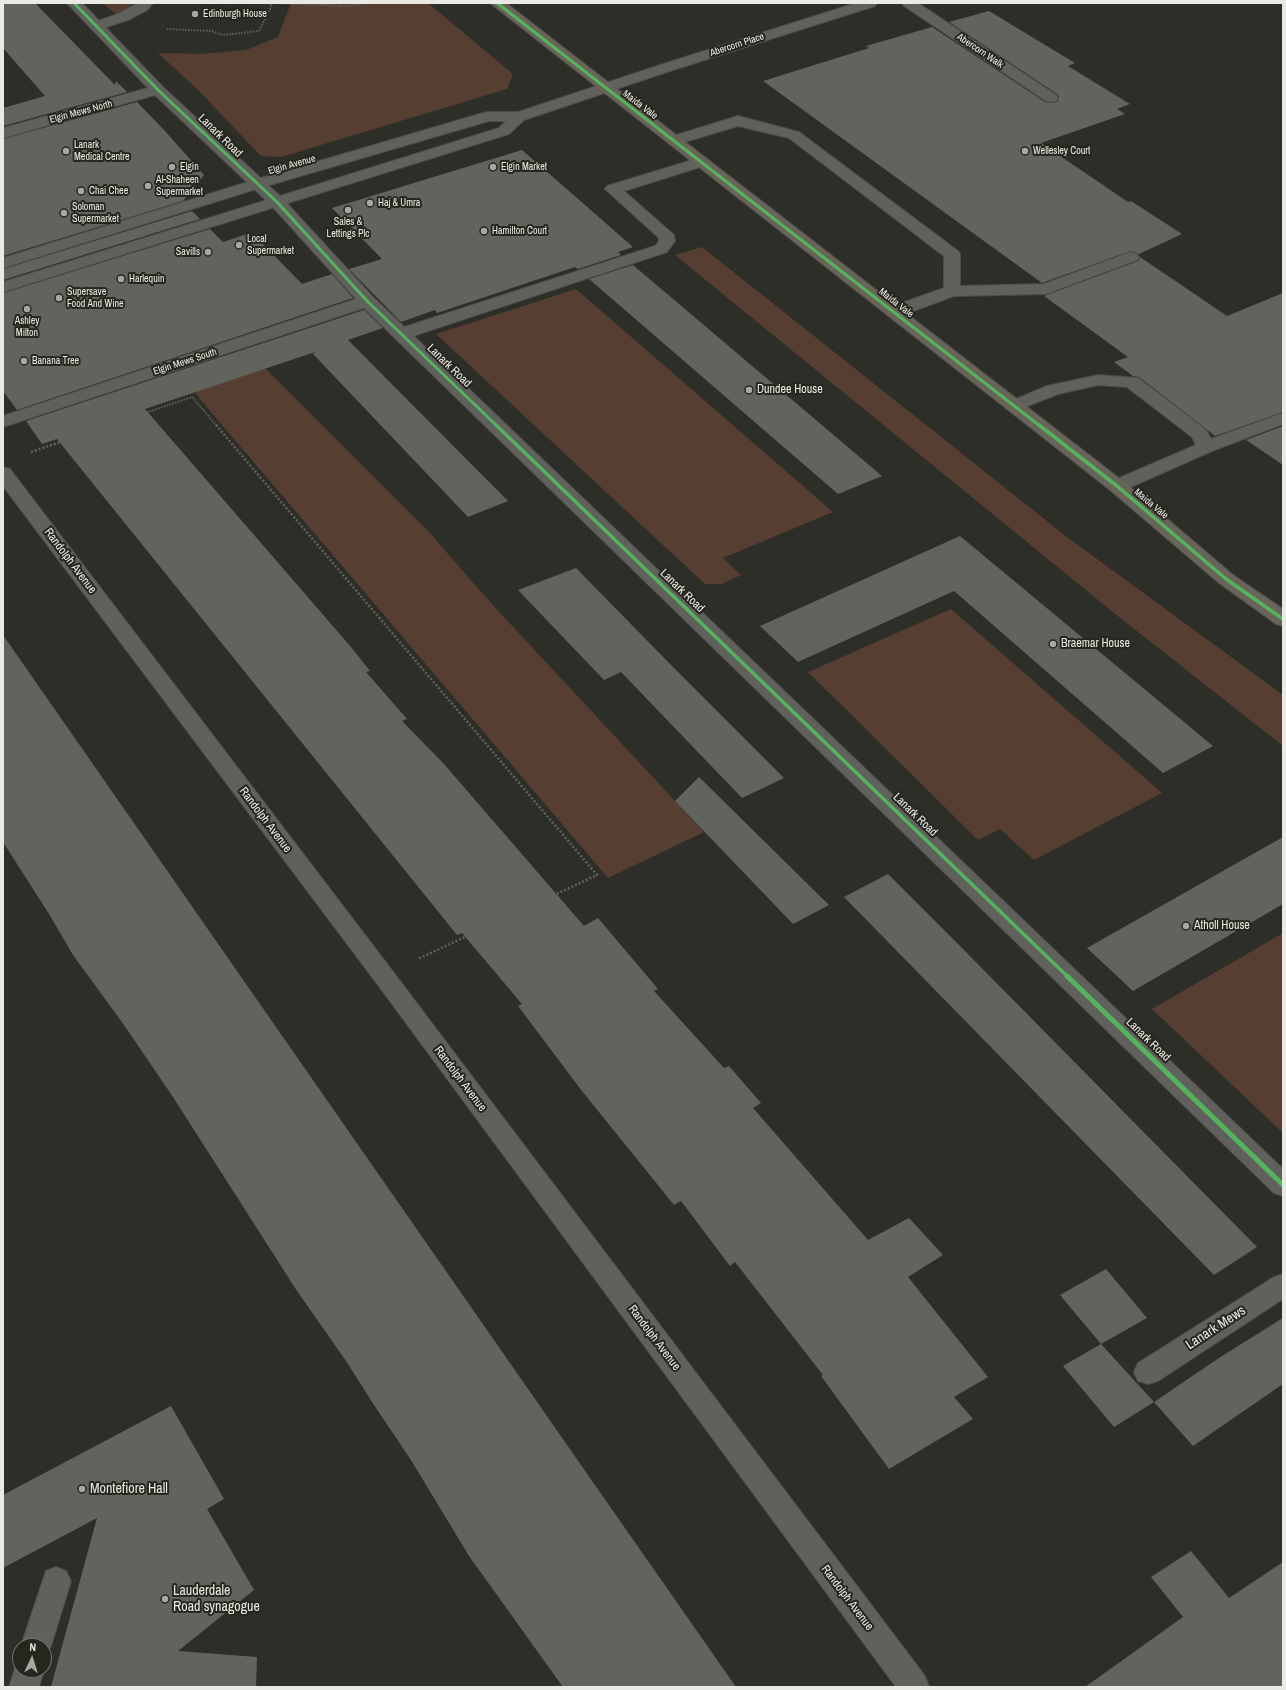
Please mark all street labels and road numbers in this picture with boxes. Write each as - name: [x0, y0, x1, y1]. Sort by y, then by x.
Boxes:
- street label: Abercorn Place: [708, 31, 766, 59]
- street label: Abercorn Walk: [954, 31, 1006, 71]
- street label: Maida Vale: [620, 88, 660, 122]
- street label: Elgin Mews North: [48, 98, 114, 126]
- street label: Lanark Road: [195, 111, 245, 161]
- street label: Elgin Avenue: [267, 153, 317, 177]
- street label: Maida Vale: [876, 286, 916, 320]
- street label: Lanark Road: [424, 341, 474, 391]
- street label: Elgin Mews South: [152, 346, 218, 378]
- street label: Maida Vale: [1131, 486, 1171, 522]
- street label: Randolph Avenue: [41, 525, 99, 597]
- street label: Lanark Road: [657, 566, 707, 616]
- street label: Randolph Avenue: [236, 784, 294, 856]
- street label: Lanark Road: [890, 790, 940, 840]
- street label: Lanark Road: [1123, 1015, 1173, 1065]
- street label: Randolph Avenue: [431, 1043, 489, 1115]
- street label: Randolph Avenue: [625, 1302, 683, 1374]
- street label: Lanark Mews: [1183, 1302, 1249, 1354]
- street label: Randolph Avenue: [818, 1562, 876, 1634]

